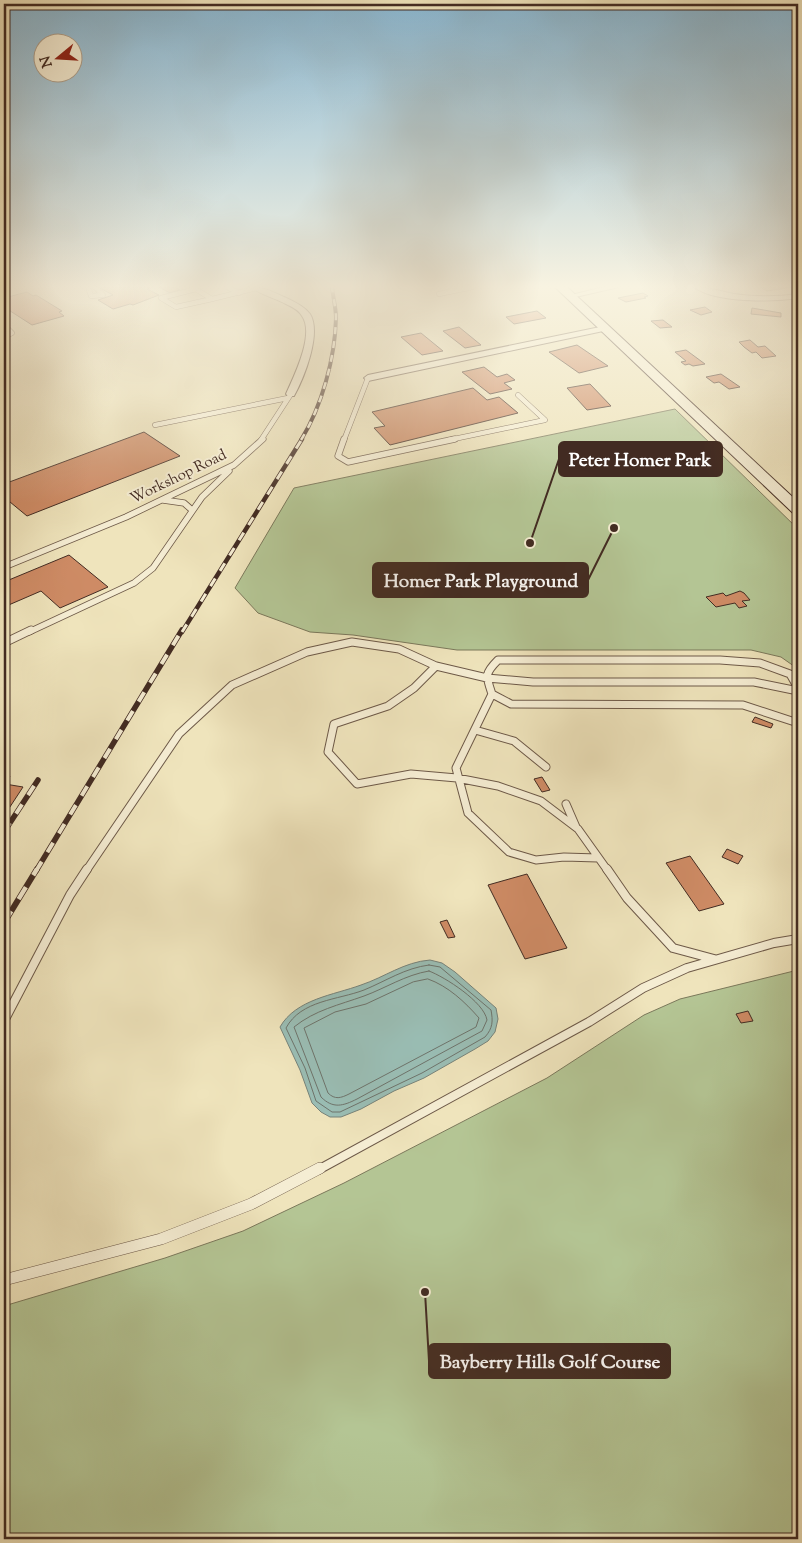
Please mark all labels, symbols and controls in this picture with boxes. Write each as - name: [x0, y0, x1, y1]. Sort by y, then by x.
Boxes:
- north arrow: [32, 32, 82, 82]
- text: N: [36, 53, 59, 70]
- callout: Peter Homer Park: [559, 442, 722, 476]
- street label: Workshop Road: [127, 445, 231, 510]
- text: Peter Homer Park: [569, 448, 712, 475]
- callout: Homer Park Playground: [373, 563, 588, 597]
- text: Homer Park Playground: [384, 569, 578, 596]
- callout: Bayberry Hills Golf Course: [429, 1344, 670, 1378]
- text: Bayberry Hills Golf Course: [440, 1350, 660, 1377]

